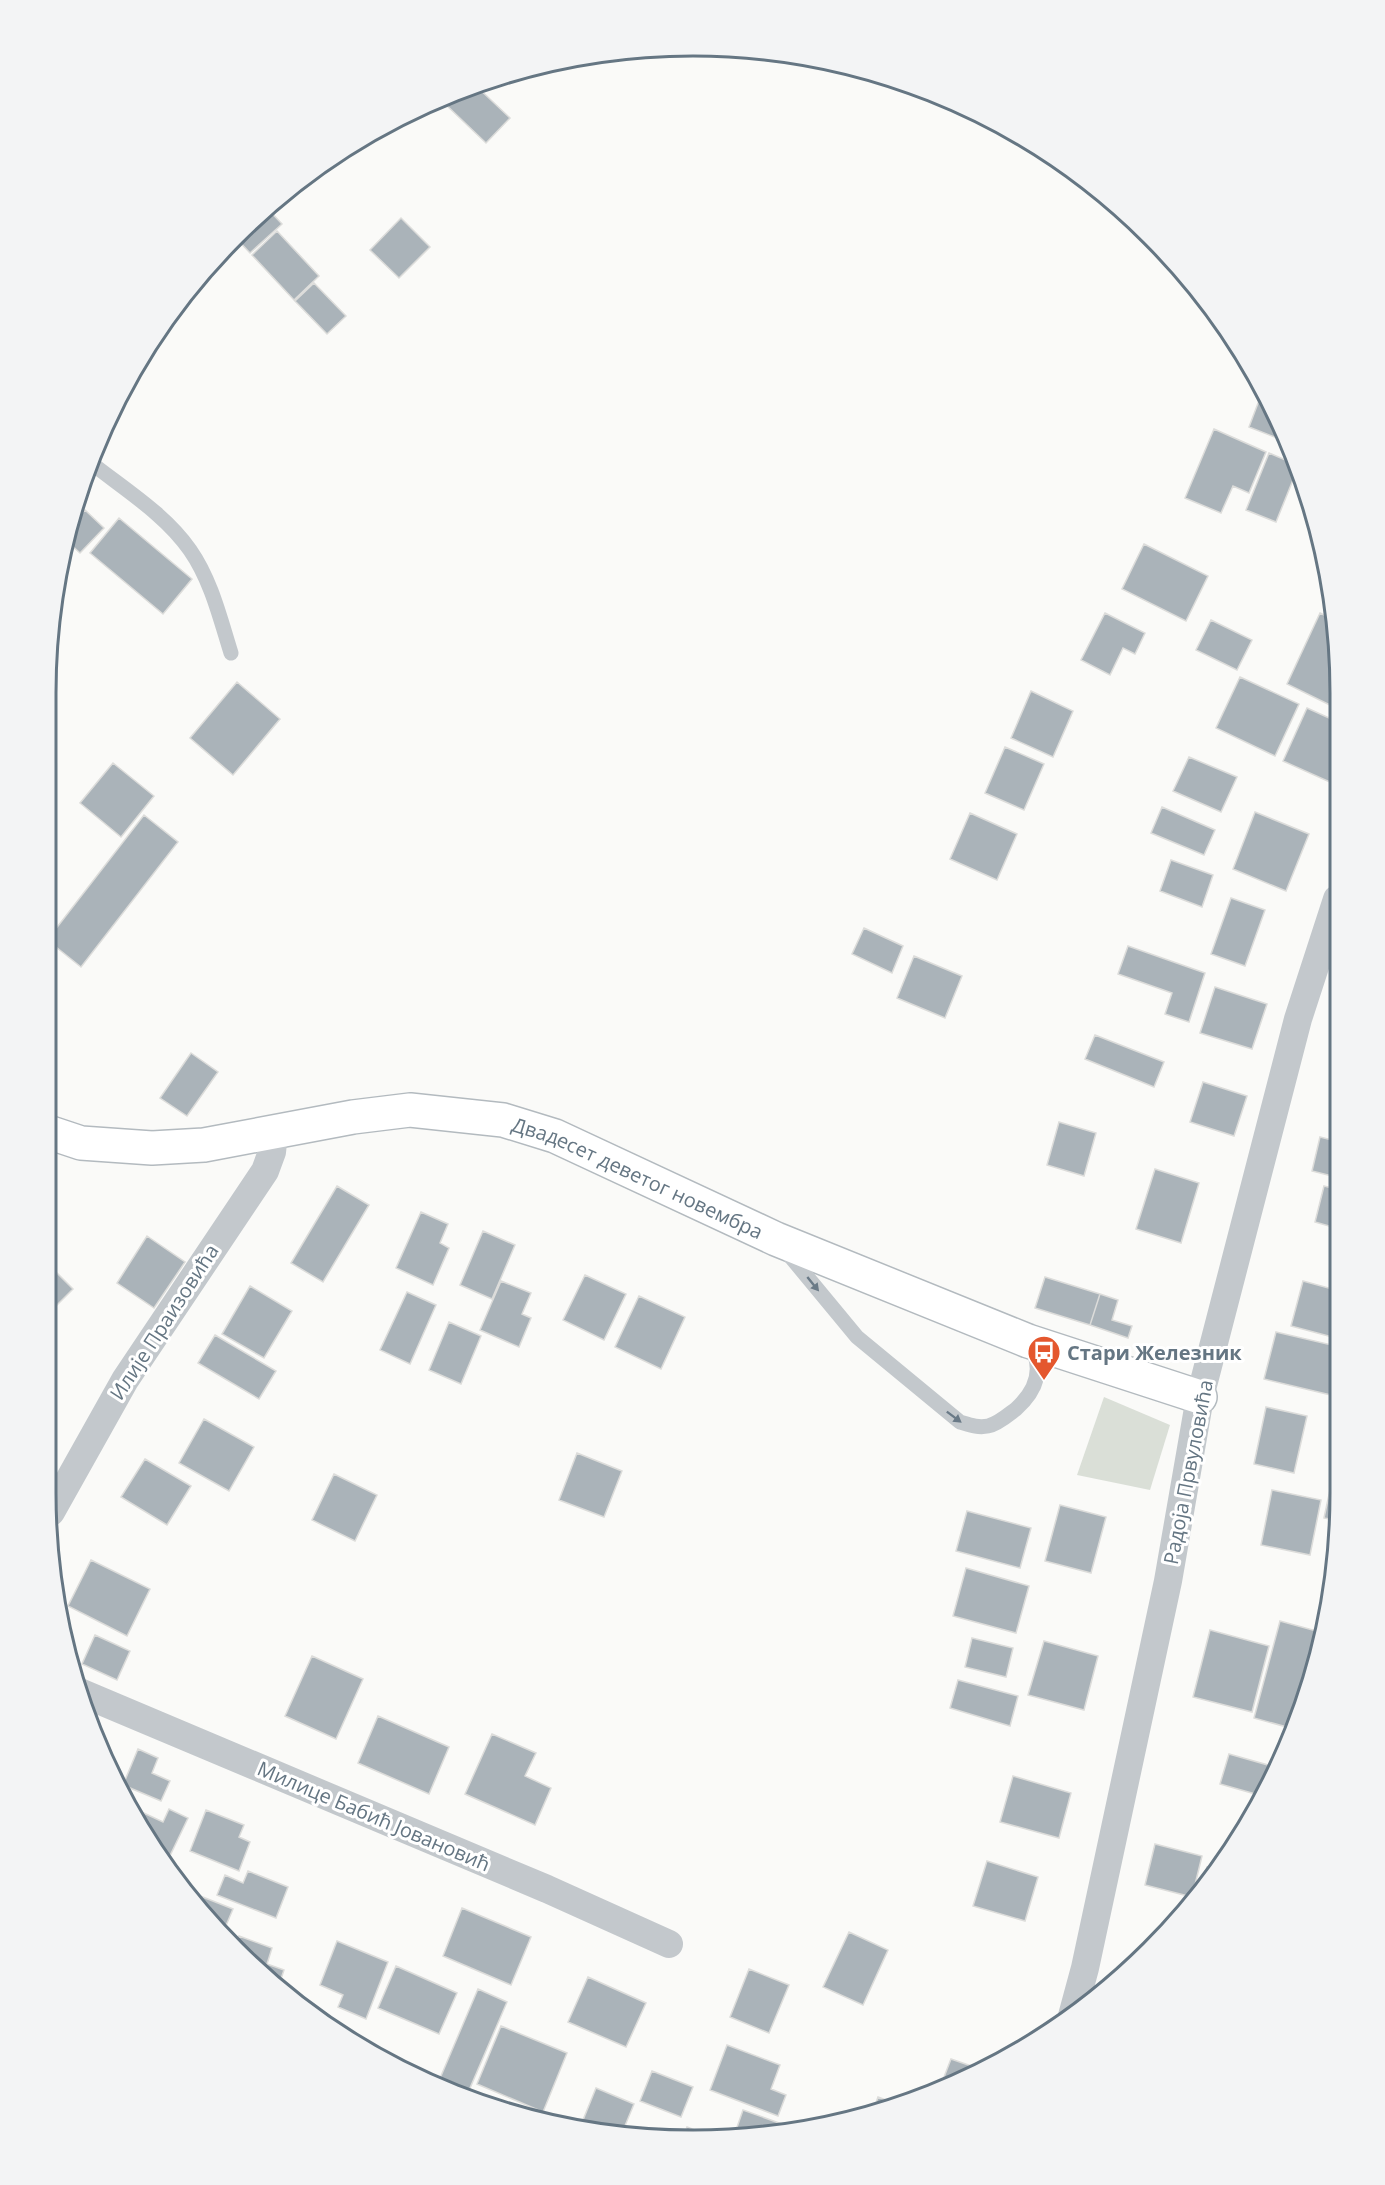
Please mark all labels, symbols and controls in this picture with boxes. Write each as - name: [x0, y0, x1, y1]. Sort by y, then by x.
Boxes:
- street label: Двадесет деветог новембра: [509, 1110, 768, 1245]
- street label: Илије Праизовића: [103, 1239, 225, 1405]
- one-way arrow: [806, 1276, 819, 1291]
- bus stop icon: Стари Железник: [1026, 1334, 1062, 1381]
- place label: Стари Железник: [1067, 1339, 1242, 1366]
- street label: Радоја Првуловића: [1157, 1377, 1219, 1567]
- one-way arrow: [947, 1410, 962, 1422]
- street label: Милице Бабић Јовановић: [253, 1755, 495, 1877]

